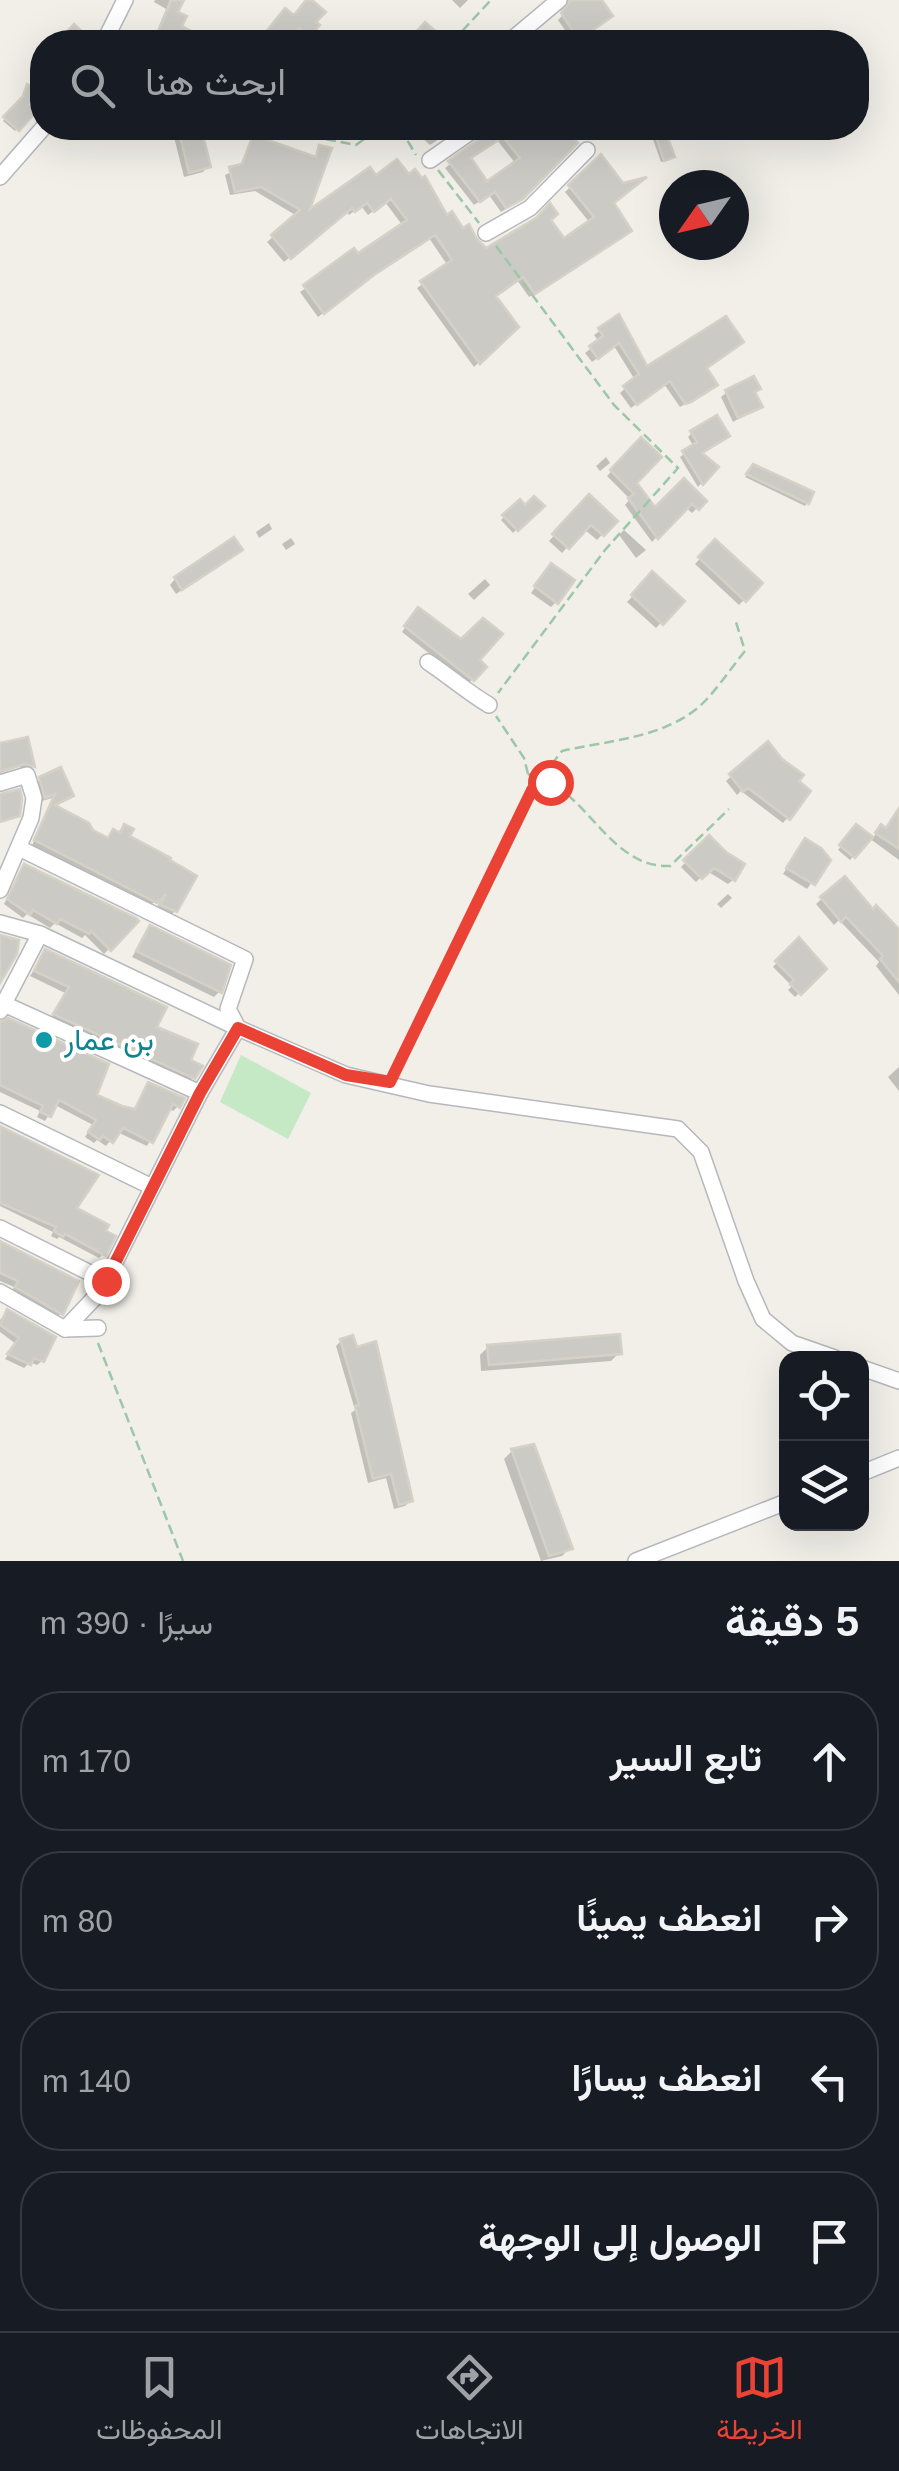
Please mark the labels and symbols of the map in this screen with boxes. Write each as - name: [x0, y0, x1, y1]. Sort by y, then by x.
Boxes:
- north arrow: [659, 170, 749, 260]
- route start: [528, 760, 574, 806]
- place label: بن عمار: [63, 1023, 154, 1058]
- marker: بن عمار: [33, 1029, 55, 1051]
- route end: [84, 1259, 130, 1305]

